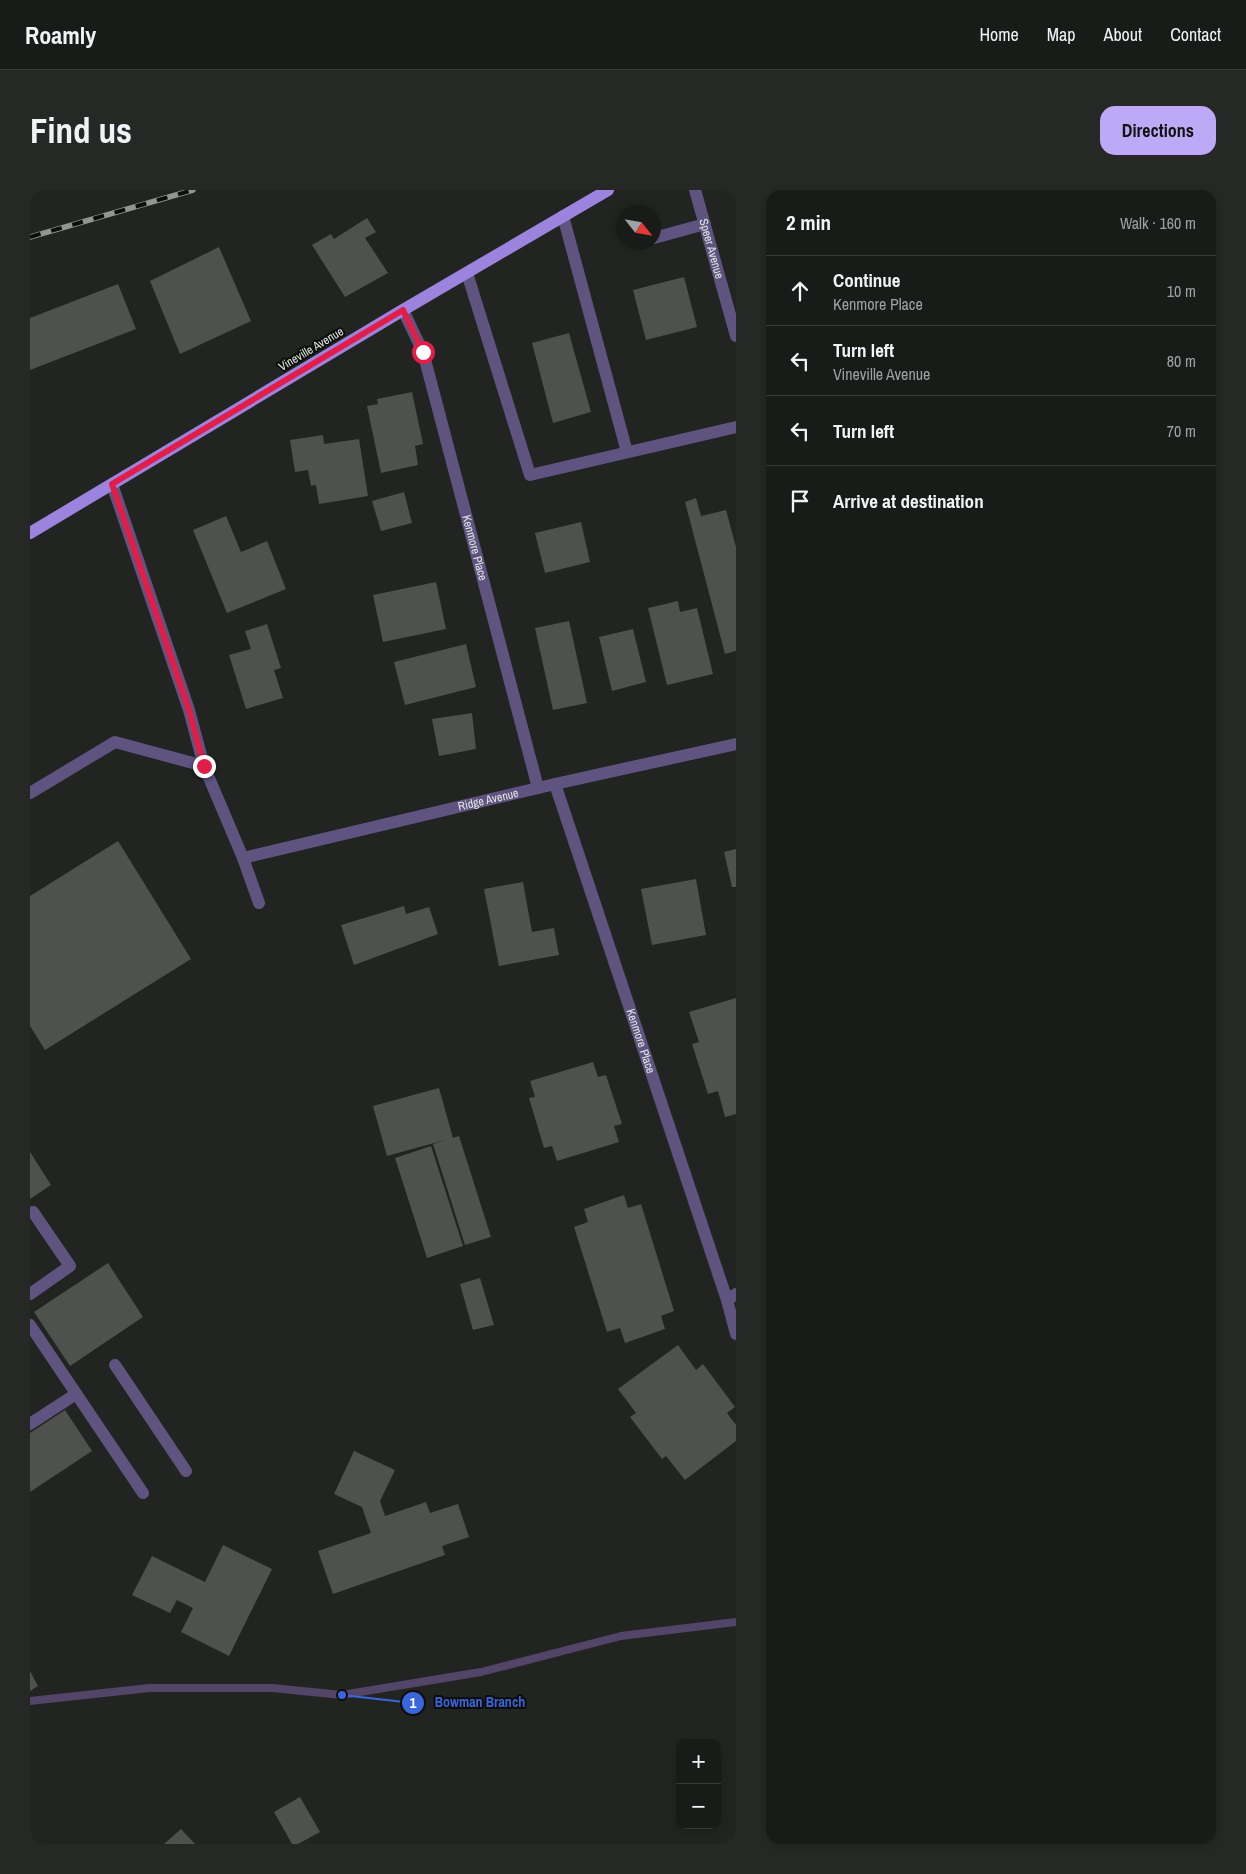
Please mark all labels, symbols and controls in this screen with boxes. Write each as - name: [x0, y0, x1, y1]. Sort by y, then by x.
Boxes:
- text: Roamly: [25, 19, 96, 51]
- text: Home: [979, 22, 1019, 47]
- text: Map: [1047, 22, 1076, 47]
- text: About: [1104, 22, 1142, 47]
- text: Contact: [1170, 22, 1221, 47]
- button: Directions: [1100, 106, 1216, 155]
- text: Find us: [30, 107, 132, 154]
- north arrow: [616, 205, 661, 250]
- text: 2 min: [786, 208, 831, 237]
- text: Walk · 160 m: [1120, 212, 1196, 234]
- street label: Speer Avenue: [695, 217, 728, 281]
- text: Continue: [833, 267, 901, 293]
- icon: ahead: [786, 277, 814, 305]
- text: 10 m: [1167, 280, 1196, 302]
- text: Kenmore Place: [833, 293, 923, 315]
- street label: Vineville Avenue: [276, 323, 346, 375]
- text: Turn left: [833, 337, 894, 363]
- route start: [412, 341, 435, 364]
- icon: left: [786, 347, 814, 375]
- text: 80 m: [1167, 350, 1196, 372]
- text: Vineville Avenue: [833, 363, 930, 385]
- icon: left: [786, 417, 814, 445]
- text: Turn left: [833, 418, 894, 444]
- text: 70 m: [1167, 420, 1196, 442]
- icon: arrive: [786, 487, 814, 515]
- text: Arrive at destination: [833, 488, 984, 514]
- street label: Kenmore Place: [458, 513, 491, 582]
- route end: [193, 755, 216, 778]
- street label: Ridge Avenue: [456, 785, 520, 815]
- street label: Kenmore Place: [622, 1007, 659, 1076]
- callout: Bowman Branch: [400, 1688, 536, 1717]
- text: 1: [410, 1692, 417, 1713]
- text: Bowman Branch: [435, 1693, 525, 1711]
- map controls: [676, 1739, 721, 1829]
- button: +: [676, 1739, 721, 1784]
- button: −: [676, 1784, 721, 1829]

